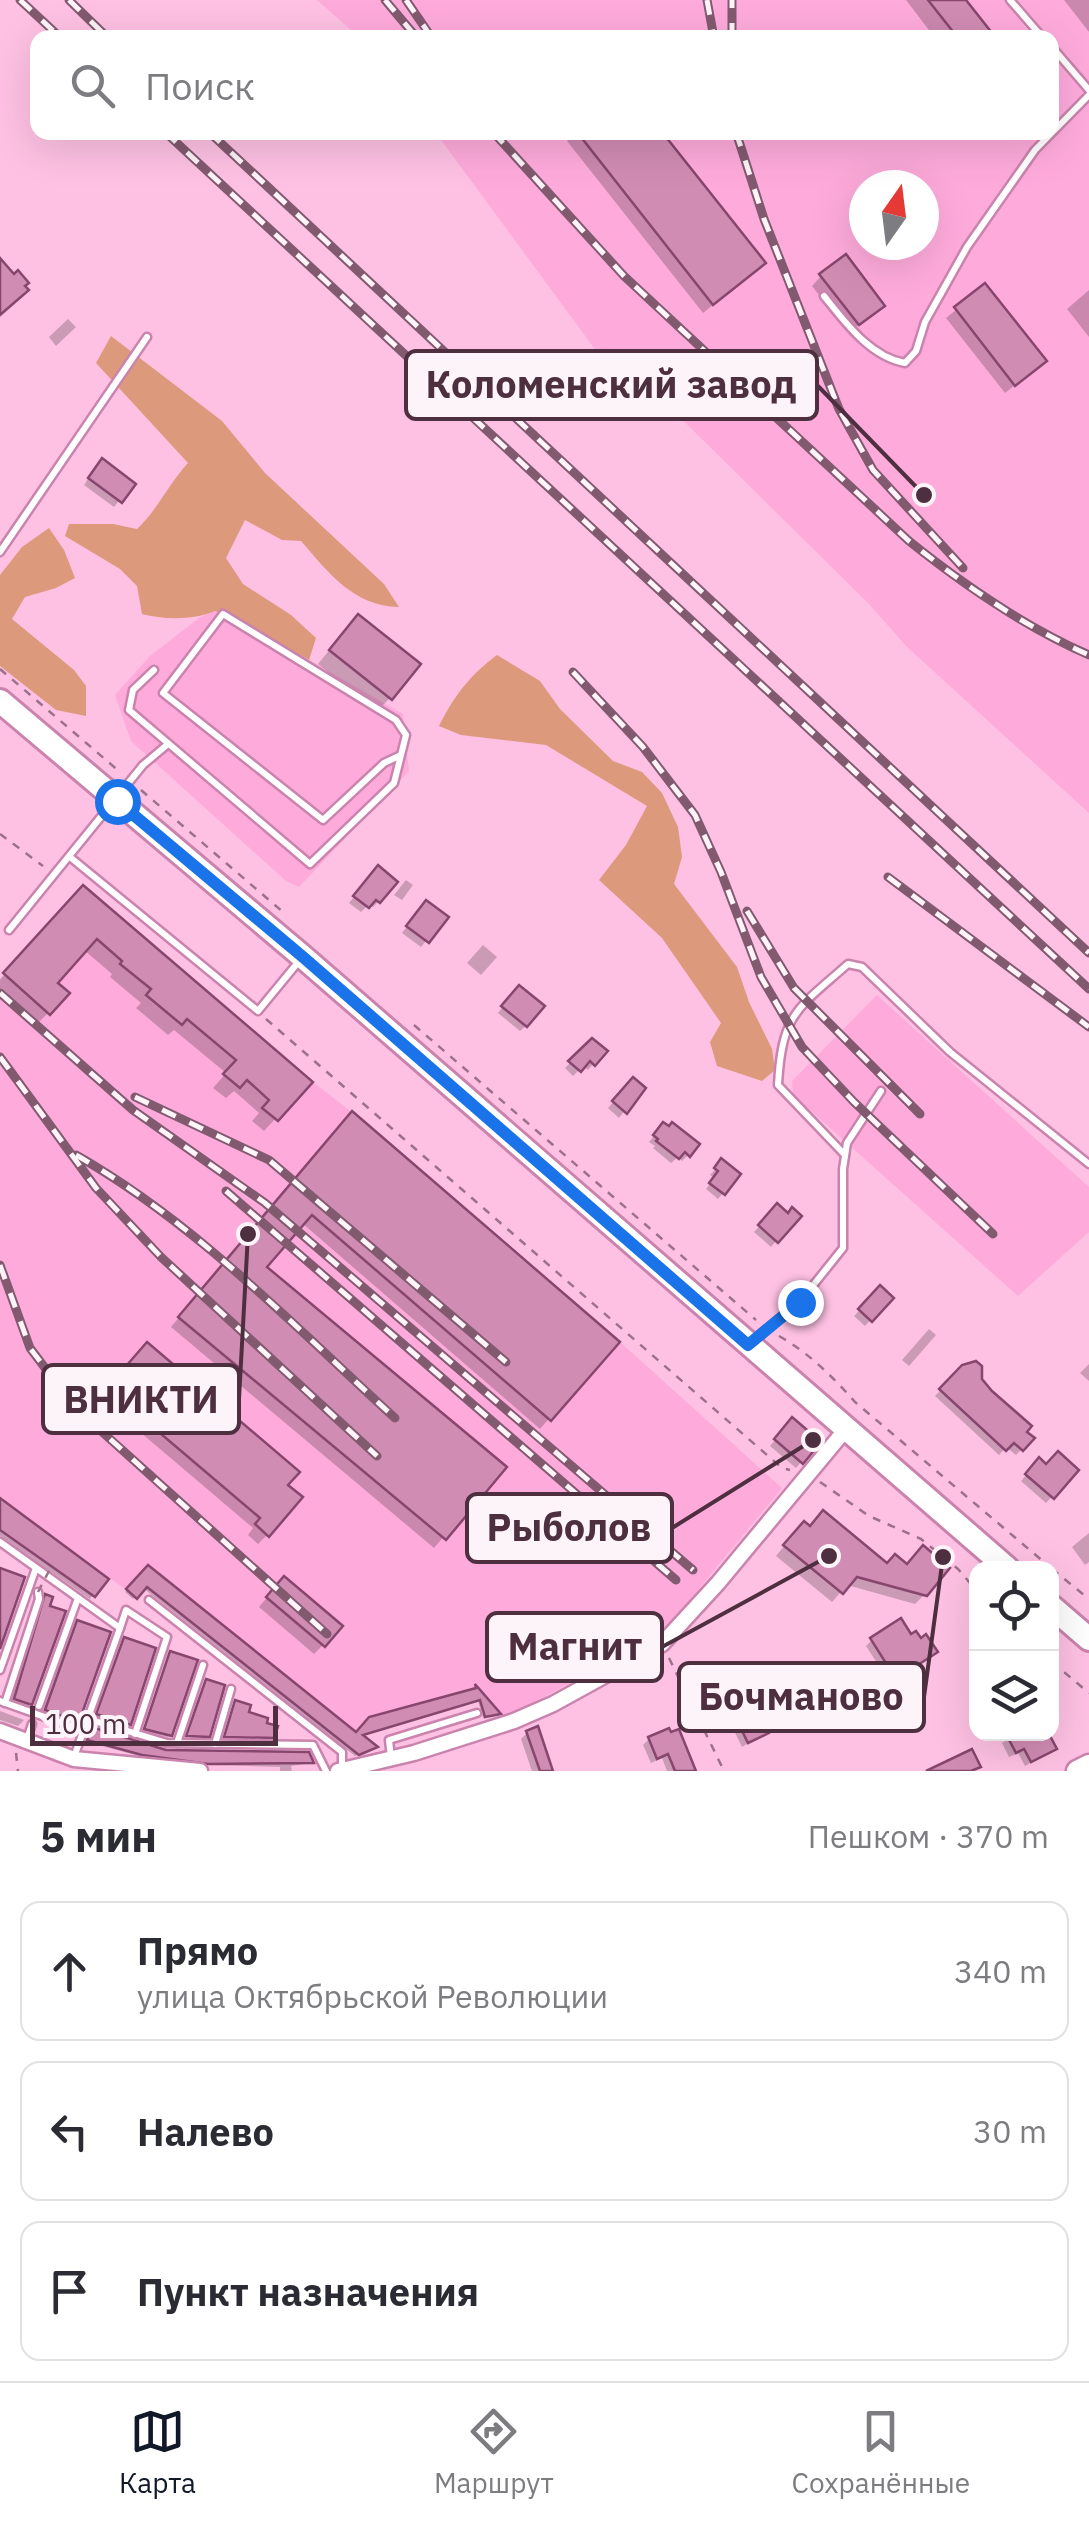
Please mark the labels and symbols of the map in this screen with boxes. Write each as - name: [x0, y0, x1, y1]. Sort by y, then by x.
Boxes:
- north arrow: [849, 170, 939, 260]
- callout: Коломенский завод: [406, 351, 817, 419]
- text: Коломенский завод: [426, 359, 796, 408]
- route start: [95, 779, 141, 825]
- route end: [778, 1280, 824, 1326]
- callout: ВНИКТИ: [43, 1365, 239, 1433]
- text: ВНИКТИ: [63, 1374, 219, 1423]
- callout: Рыболов: [467, 1494, 672, 1562]
- text: Рыболов: [487, 1502, 651, 1551]
- callout: Магнит: [487, 1613, 662, 1681]
- text: Магнит: [508, 1621, 642, 1670]
- callout: Бочманово: [679, 1663, 924, 1731]
- text: Бочманово: [698, 1671, 904, 1720]
- scale bar: [30, 1701, 278, 1746]

